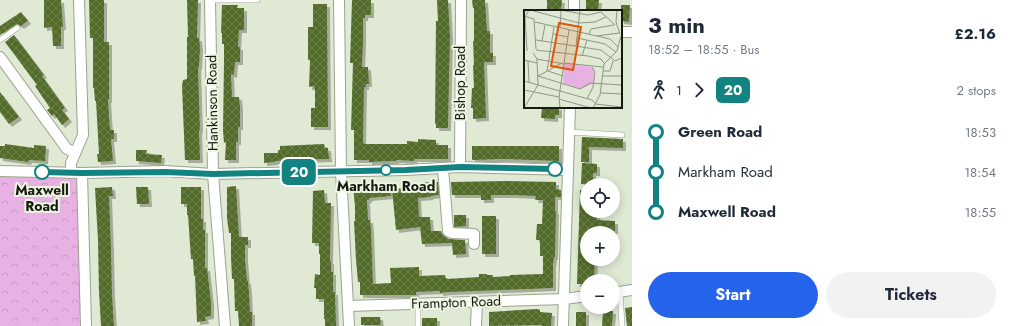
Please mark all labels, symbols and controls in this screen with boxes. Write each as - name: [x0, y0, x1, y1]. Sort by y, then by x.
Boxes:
- text: 3 min: [648, 9, 705, 41]
- inset map: [524, 10, 622, 108]
- text: £2.16: [954, 23, 996, 45]
- text: 18:52 – 18:55 · Bus: [648, 40, 760, 59]
- street label: Bishop Road: [450, 46, 470, 120]
- street label: Hankinson Road: [201, 55, 223, 151]
- icon: walk: [648, 79, 670, 101]
- icon: forward: [688, 79, 710, 101]
- text: 20: [724, 80, 742, 100]
- text: 1: [676, 81, 682, 100]
- text: 2 stops: [957, 81, 996, 100]
- text: Green Road: [678, 121, 762, 143]
- text: 18:53: [965, 123, 996, 142]
- line badge: 20: [281, 159, 317, 185]
- unlabelled marker: [547, 161, 563, 177]
- text: Markham Road: [678, 161, 773, 183]
- text: 20: [290, 162, 308, 182]
- text: 18:54: [964, 163, 996, 182]
- marker: Maxwell Road: [34, 164, 50, 180]
- marker: Markham Road: [380, 164, 392, 176]
- place label: Markham Road: [337, 176, 435, 196]
- map controls: [580, 178, 620, 314]
- button: locate: [580, 178, 620, 218]
- place label: Maxwell Road: [15, 180, 69, 216]
- text: Maxwell Road: [678, 201, 776, 223]
- text: 18:55: [964, 203, 996, 222]
- button: +: [580, 226, 620, 266]
- button: Start: [648, 272, 818, 318]
- button: Tickets: [826, 272, 996, 318]
- button: −: [580, 274, 620, 314]
- street label: Frampton Road: [411, 290, 501, 314]

